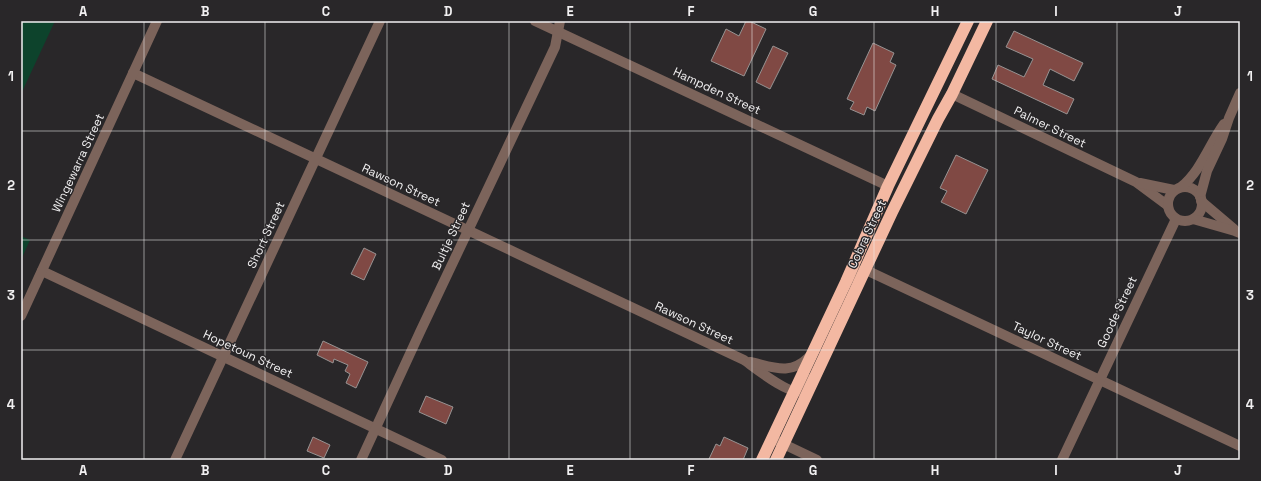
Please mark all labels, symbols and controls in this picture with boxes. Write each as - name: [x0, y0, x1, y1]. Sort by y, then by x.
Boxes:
- text: A: [79, 3, 88, 20]
- text: B: [201, 3, 210, 20]
- text: C: [322, 3, 330, 20]
- text: D: [444, 3, 453, 20]
- text: E: [566, 3, 574, 20]
- text: F: [688, 3, 695, 20]
- text: G: [809, 3, 817, 20]
- text: H: [931, 3, 939, 20]
- text: I: [1054, 3, 1058, 20]
- text: J: [1174, 3, 1182, 20]
- street label: Hampden Street: [671, 64, 763, 118]
- text: 1: [8, 68, 14, 85]
- text: 1: [1247, 68, 1253, 85]
- street label: Palmer Street: [1011, 103, 1089, 151]
- street label: Wingewarra Street: [48, 111, 108, 215]
- street label: Rawson Street: [359, 160, 443, 210]
- text: 2: [7, 177, 15, 194]
- text: 2: [1246, 177, 1254, 194]
- street label: Cobra Street: [844, 197, 890, 271]
- street label: Short Street: [244, 199, 288, 271]
- street label: Bultje Street: [428, 199, 474, 273]
- street label: Goode Street: [1093, 274, 1141, 350]
- text: 3: [7, 287, 15, 304]
- text: 3: [1246, 287, 1254, 304]
- street label: Rawson Street: [652, 298, 736, 348]
- street label: Taylor Street: [1010, 318, 1084, 364]
- street label: Hopetoun Street: [201, 326, 295, 382]
- text: 4: [7, 396, 15, 413]
- text: 4: [1246, 396, 1254, 413]
- text: A: [79, 462, 88, 479]
- text: B: [201, 462, 210, 479]
- text: C: [322, 462, 330, 479]
- text: D: [444, 462, 453, 479]
- text: E: [566, 462, 574, 479]
- text: F: [688, 462, 695, 479]
- text: G: [809, 462, 817, 479]
- text: H: [931, 462, 939, 479]
- text: I: [1054, 462, 1058, 479]
- text: J: [1174, 462, 1182, 479]

